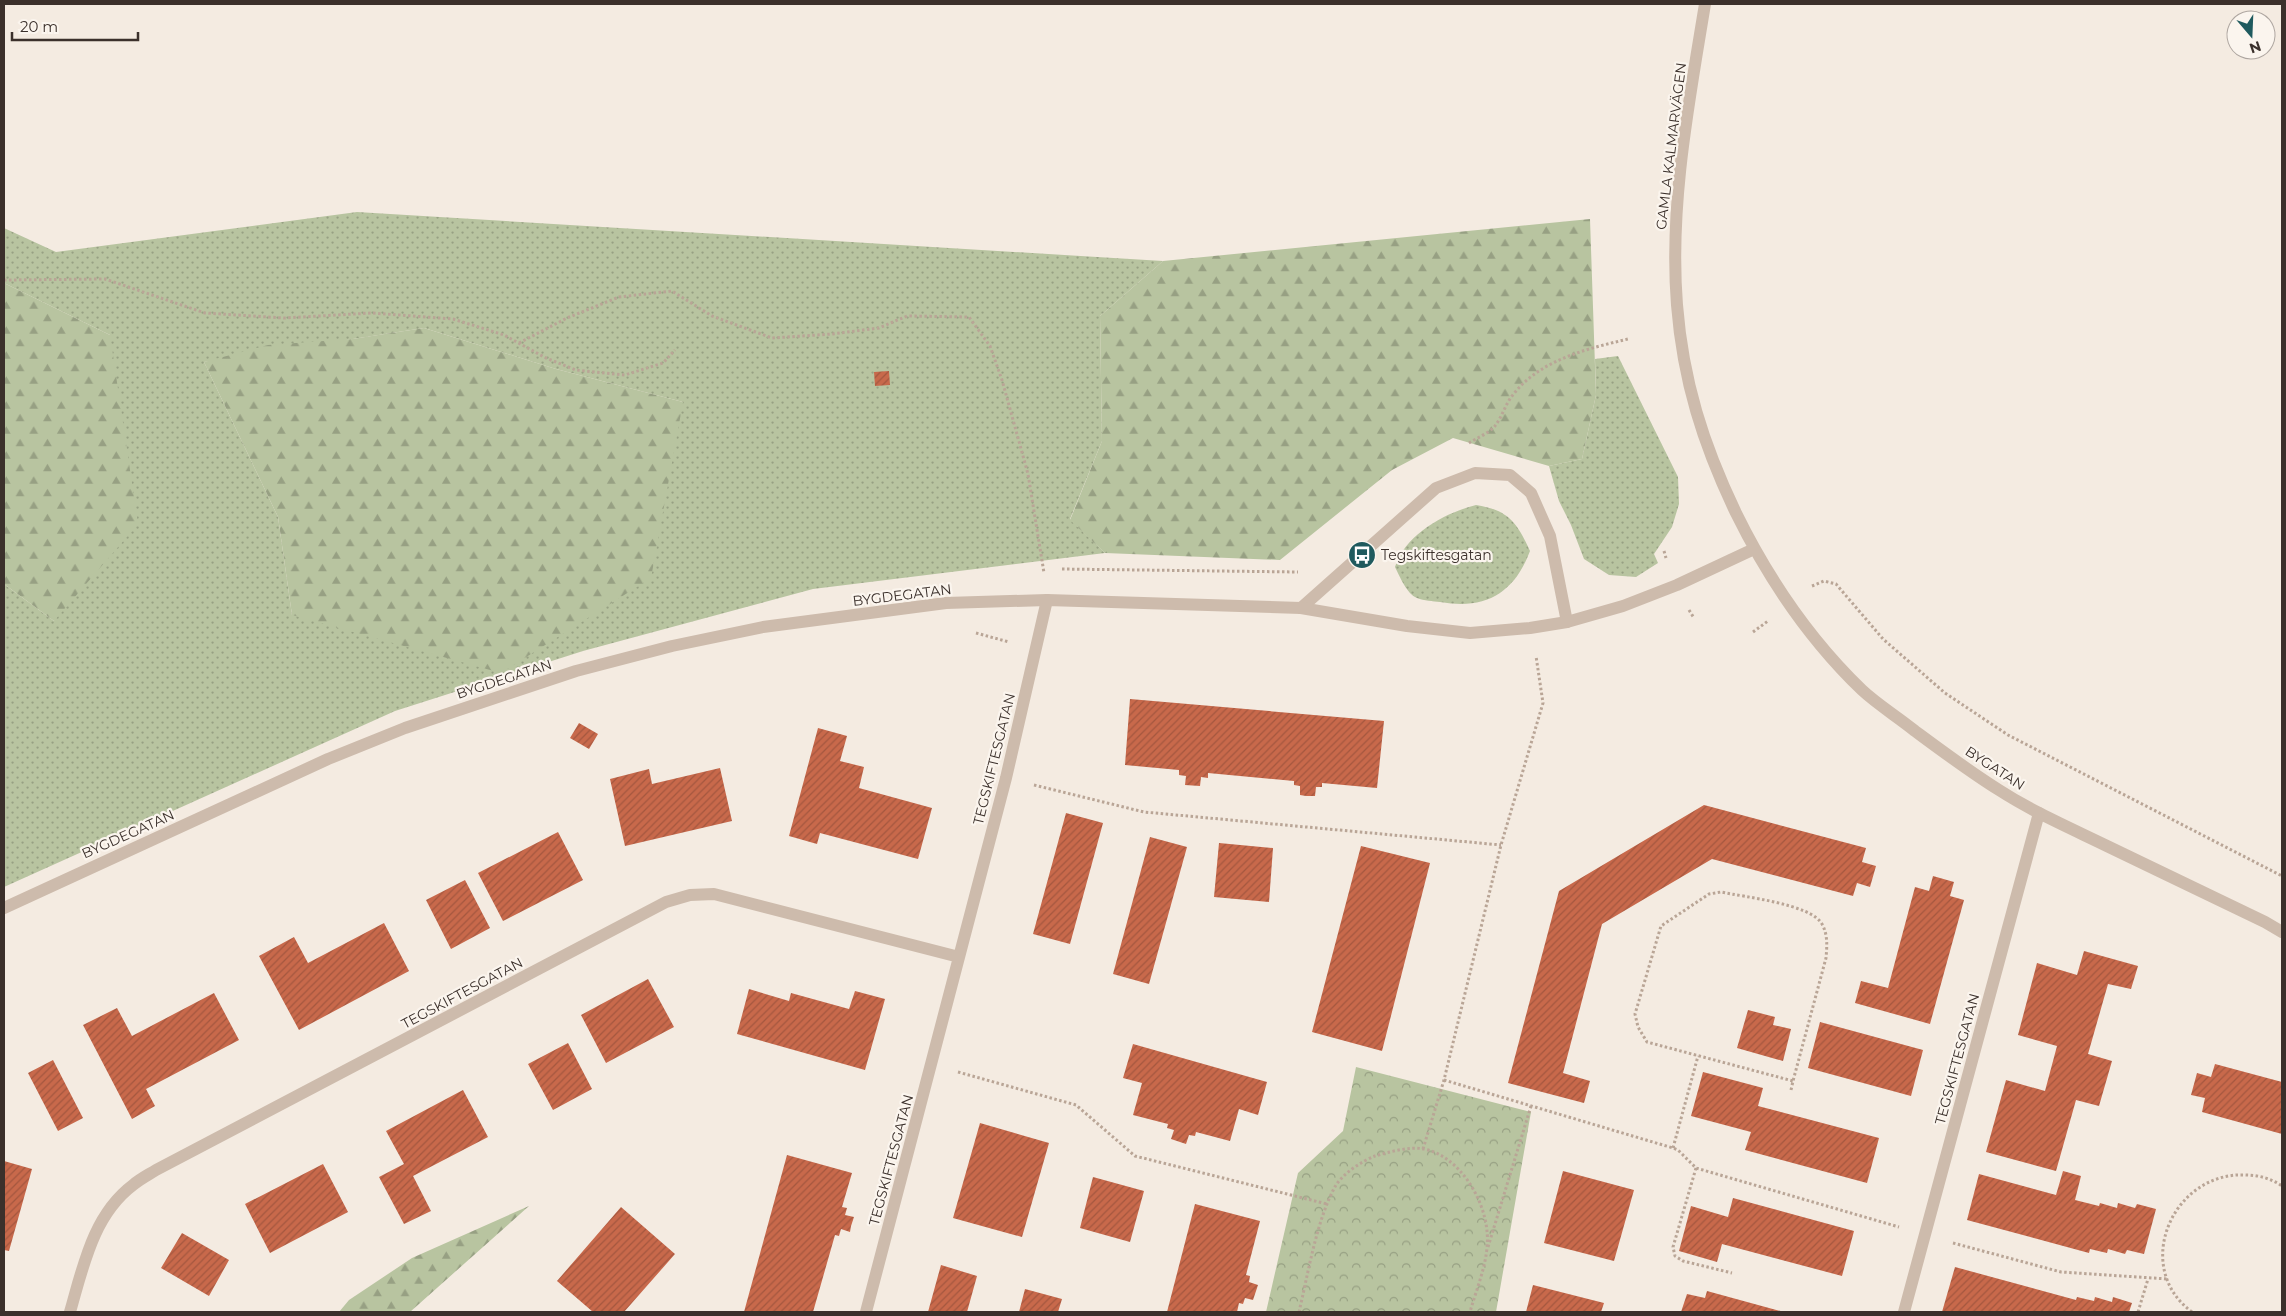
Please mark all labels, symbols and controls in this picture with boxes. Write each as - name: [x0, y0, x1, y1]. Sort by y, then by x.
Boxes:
- scale bar: [12, 10, 139, 42]
- north arrow: [2226, 10, 2276, 60]
- text: 20 m: [20, 17, 58, 36]
- text: N: [2247, 37, 2264, 58]
- street label: GAMLA KALMARVÄGEN: [1652, 61, 1690, 231]
- bus stop icon: Tegskiftesgatan: [1347, 540, 1377, 570]
- place label: Tegskiftesgatan: [1381, 546, 1492, 564]
- street label: BYGDEGATAN: [852, 580, 952, 610]
- street label: BYGDEGATAN: [454, 655, 554, 703]
- street label: TEGSKIFTESGATAN: [969, 691, 1019, 827]
- street label: BYGATAN: [1962, 742, 2028, 794]
- street label: BYGDEGATAN: [79, 806, 177, 862]
- street label: TEGSKIFTESGATAN: [398, 953, 526, 1033]
- street label: TEGSKIFTESGATAN: [1931, 991, 1983, 1127]
- street label: TEGSKIFTESGATAN: [865, 1092, 917, 1228]

